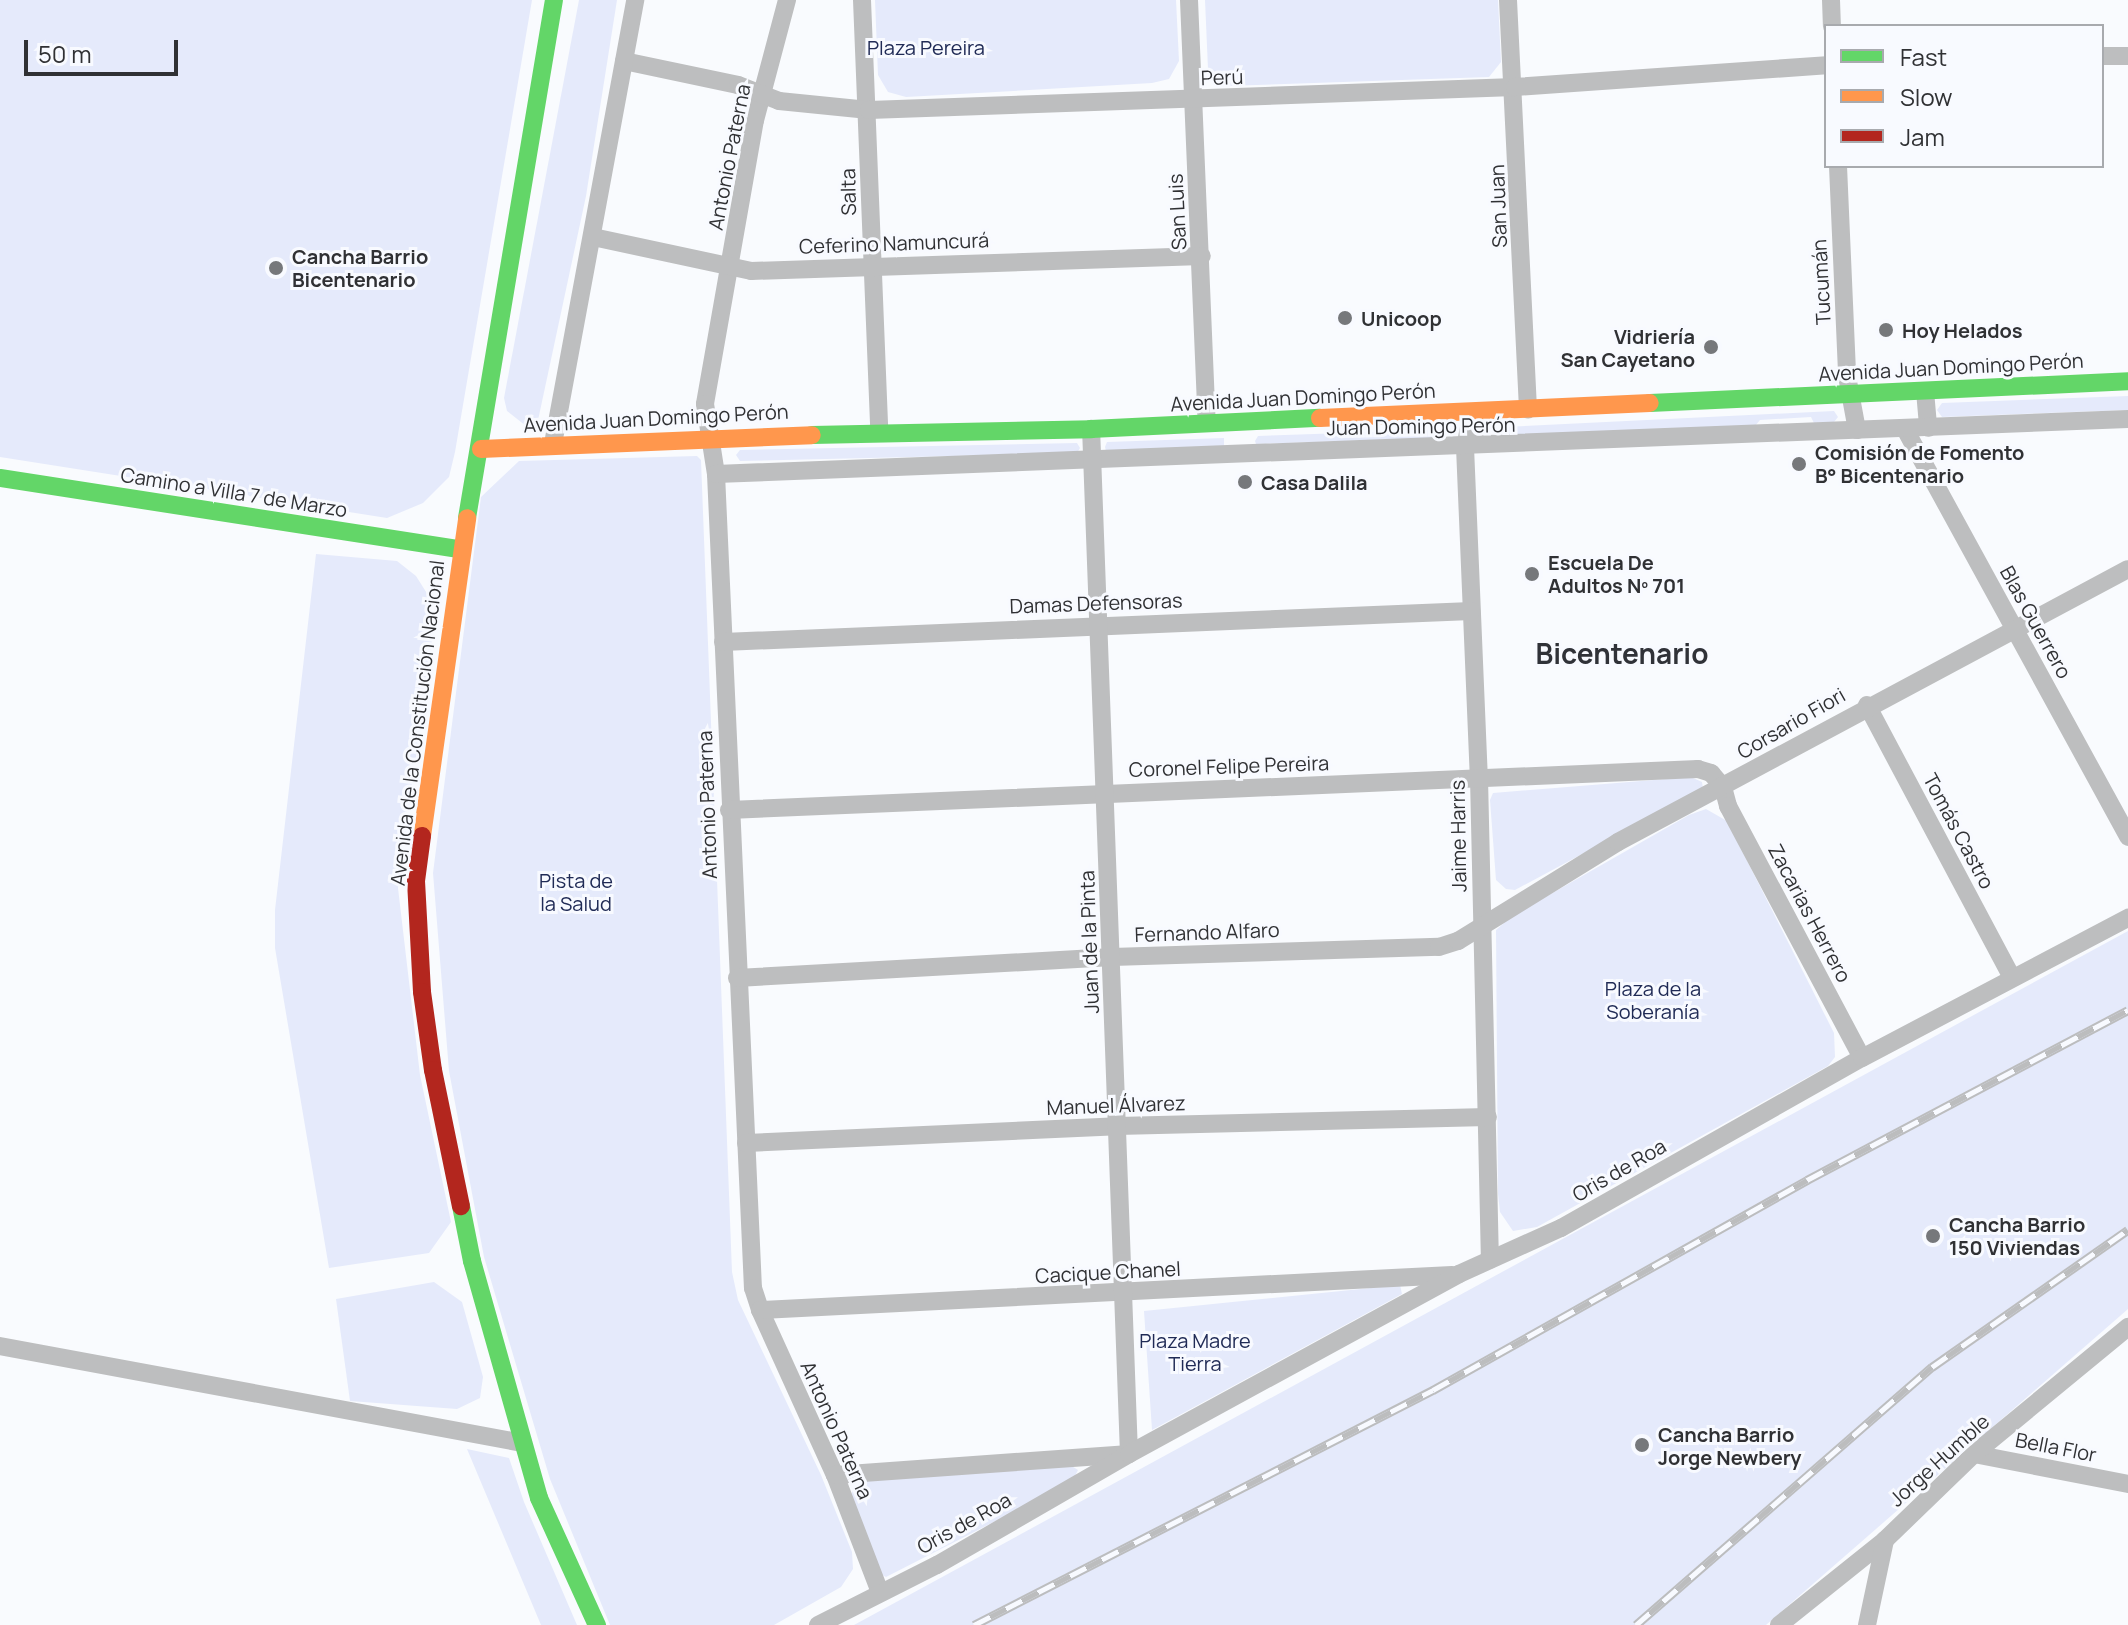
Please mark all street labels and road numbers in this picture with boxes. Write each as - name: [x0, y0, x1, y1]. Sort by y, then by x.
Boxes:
- street label: Perú: [1200, 64, 1244, 90]
- street label: Antonio Paterna: [703, 82, 755, 232]
- street label: San Juan: [1485, 164, 1511, 248]
- street label: Salta: [836, 168, 860, 216]
- street label: San Luis: [1163, 173, 1191, 251]
- street label: Ceferino Namuncurá: [799, 228, 989, 258]
- street label: Tucumán: [1807, 239, 1835, 325]
- street label: Avenida Juan Domingo Perón: [1818, 348, 2084, 386]
- street label: Avenida Juan Domingo Perón: [1170, 378, 1436, 416]
- street label: Avenida Juan Domingo Perón: [523, 399, 789, 437]
- street label: Juan Domingo Perón: [1326, 412, 1516, 440]
- street label: Camino a Villa 7 de Marzo: [119, 462, 349, 522]
- street label: Avenida de la Constitución Nacional: [385, 559, 449, 887]
- street label: Blas Guerrero: [1995, 562, 2077, 682]
- street label: Damas Defensoras: [1009, 588, 1183, 618]
- street label: Corsario Fiori: [1733, 682, 1849, 764]
- street label: Antonio Paterna: [692, 730, 722, 880]
- street label: Coronel Felipe Pereira: [1128, 751, 1330, 781]
- street label: Tomás Castro: [1918, 769, 2000, 893]
- street label: Jaime Harris: [1445, 780, 1471, 892]
- street label: Zacarias Herrero: [1763, 840, 1857, 986]
- street label: Juan de la Pinta: [1075, 870, 1103, 1014]
- street label: Fernando Alfaro: [1134, 917, 1280, 947]
- street label: Manuel Álvarez: [1046, 1091, 1186, 1119]
- street label: Oris de Roa: [1568, 1134, 1670, 1206]
- street label: Cacique Chanel: [1035, 1256, 1181, 1288]
- street label: Antonio Paterna: [796, 1357, 878, 1503]
- street label: Jorge Humble: [1884, 1409, 1994, 1511]
- street label: Bella Flor: [2013, 1427, 2099, 1467]
- street label: Oris de Roa: [913, 1487, 1015, 1559]

